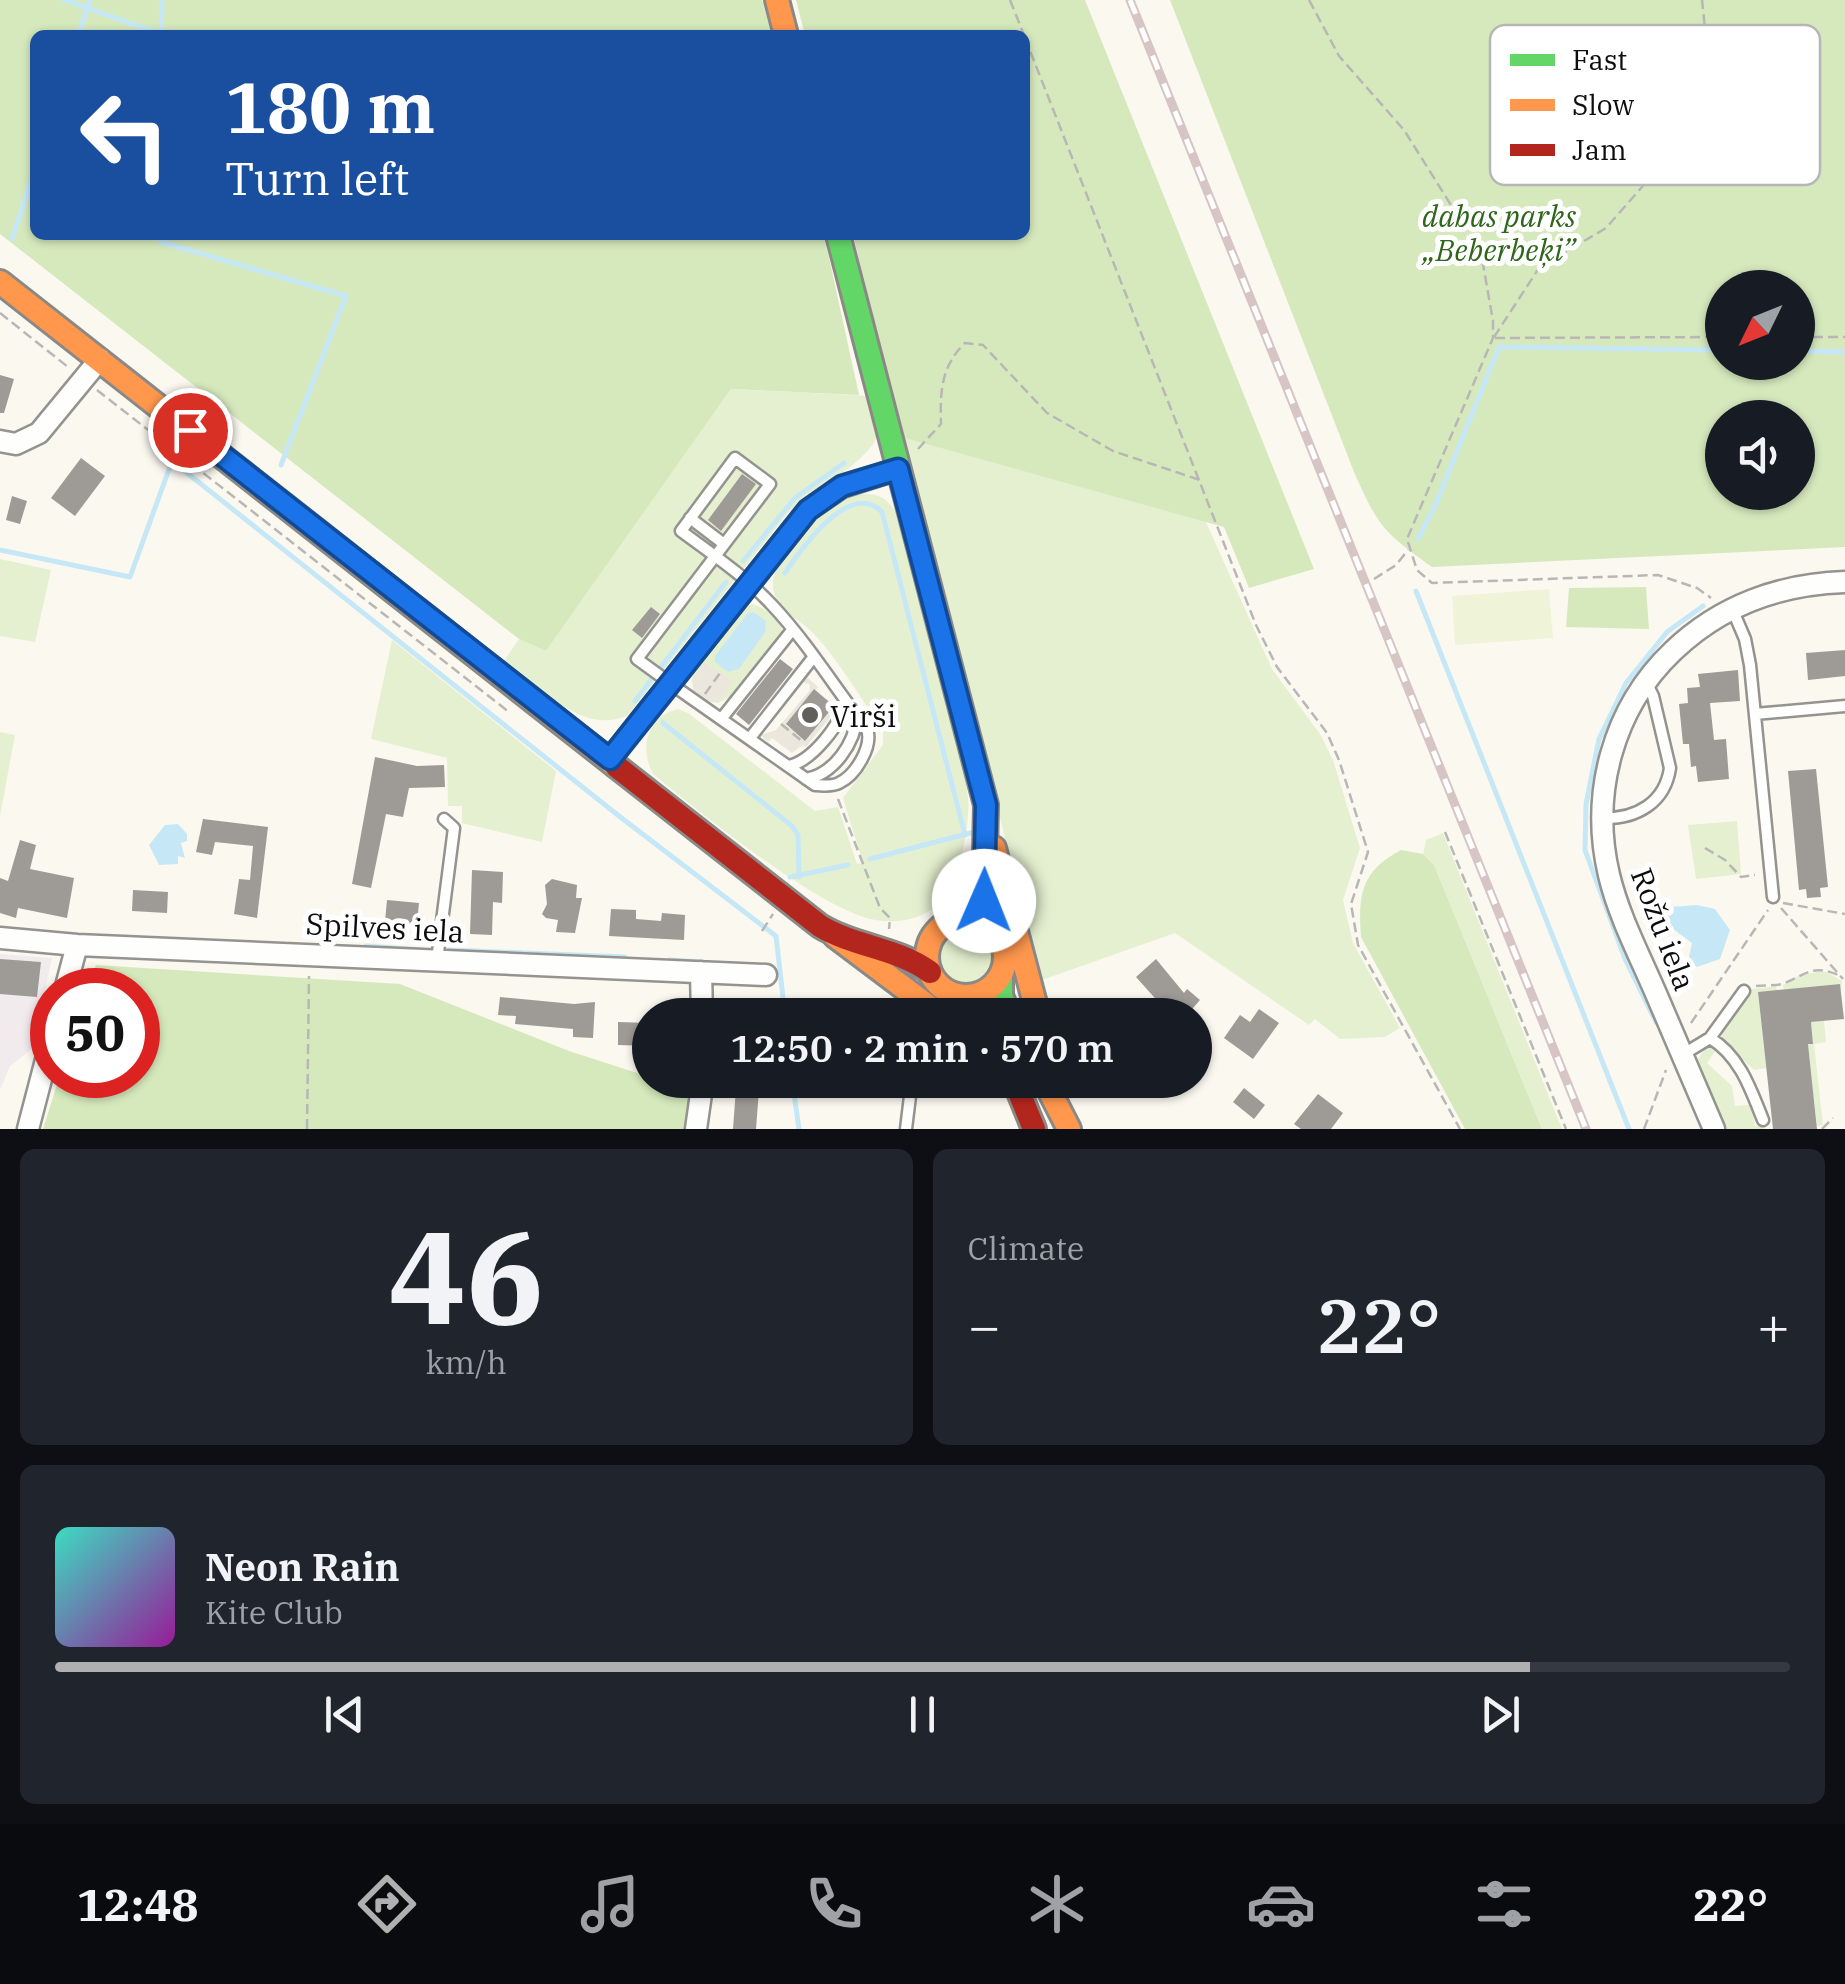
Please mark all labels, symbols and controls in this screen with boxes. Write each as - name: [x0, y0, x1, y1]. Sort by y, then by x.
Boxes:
- legend: [1490, 25, 1820, 185]
- text: Fast: [1572, 41, 1627, 78]
- text: 180 m: [225, 61, 435, 152]
- icon: left: [60, 70, 190, 200]
- text: Slow: [1572, 86, 1634, 123]
- text: Jam: [1572, 131, 1627, 168]
- text: Turn left: [225, 149, 409, 207]
- park label: dabas parks „Beberbeķi”: [1421, 196, 1577, 269]
- north arrow: [1705, 270, 1815, 380]
- map controls: [1705, 270, 1815, 510]
- pin: [148, 388, 233, 473]
- button: sound: [1705, 400, 1815, 510]
- icon: arrive: [163, 403, 218, 458]
- place label: Virši: [830, 696, 896, 735]
- marker: Virši: [799, 704, 821, 726]
- position arrow: [932, 849, 1036, 953]
- street label: Rožu iela: [1623, 862, 1705, 996]
- street label: Spilves iela: [305, 903, 465, 951]
- speed limit sign: 50: [30, 968, 160, 1098]
- text: 12:50 · 2 min · 570 m: [730, 1023, 1114, 1072]
- text: 46: [388, 1191, 544, 1360]
- text: Climate: [968, 1227, 1084, 1269]
- text: 22°: [1316, 1276, 1441, 1374]
- text: −: [968, 1290, 1001, 1361]
- text: +: [1757, 1290, 1790, 1361]
- text: km/h: [426, 1341, 507, 1383]
- text: Neon Rain: [205, 1542, 400, 1591]
- text: Kite Club: [205, 1591, 343, 1633]
- icon: previous: [317, 1687, 372, 1742]
- icon: pause: [895, 1687, 950, 1742]
- icon: next: [1473, 1687, 1528, 1742]
- icon: directions: [352, 1869, 422, 1939]
- icon: music: [575, 1869, 645, 1939]
- icon: phone: [799, 1869, 869, 1939]
- icon: climate: [1022, 1869, 1092, 1939]
- icon: car: [1246, 1869, 1316, 1939]
- icon: filters: [1469, 1869, 1539, 1939]
- text: 12:48: [77, 1875, 198, 1933]
- text: 22°: [1693, 1875, 1768, 1933]

